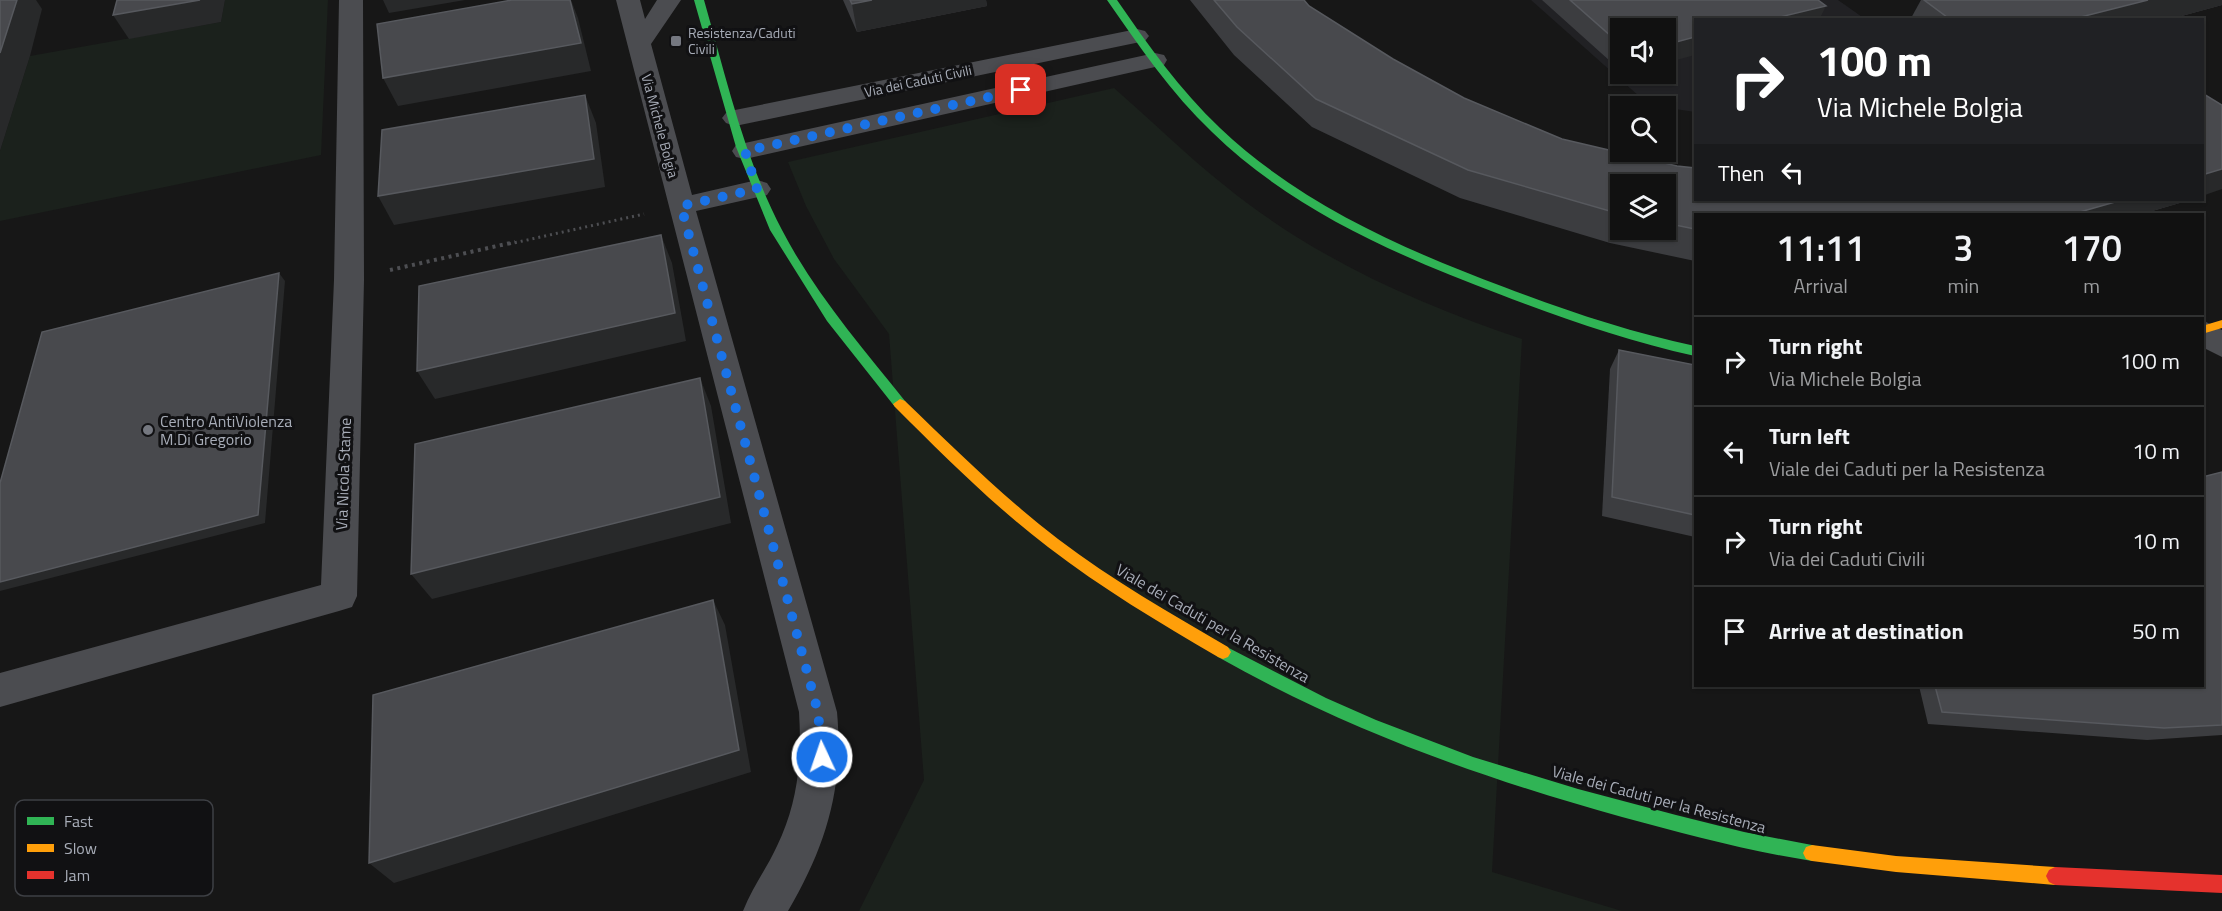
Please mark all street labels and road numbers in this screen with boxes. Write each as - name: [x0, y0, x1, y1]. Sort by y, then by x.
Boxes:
- street label: Via dei Caduti Civili: [862, 59, 974, 102]
- street label: Via Michele Bolgia: [637, 72, 684, 180]
- street label: Via Nicola Stame: [329, 417, 357, 531]
- street label: Viale dei Caduti per la Resistenza: [1111, 557, 1315, 689]
- street label: Viale dei Caduti per la Resistenza: [1549, 759, 1769, 839]

